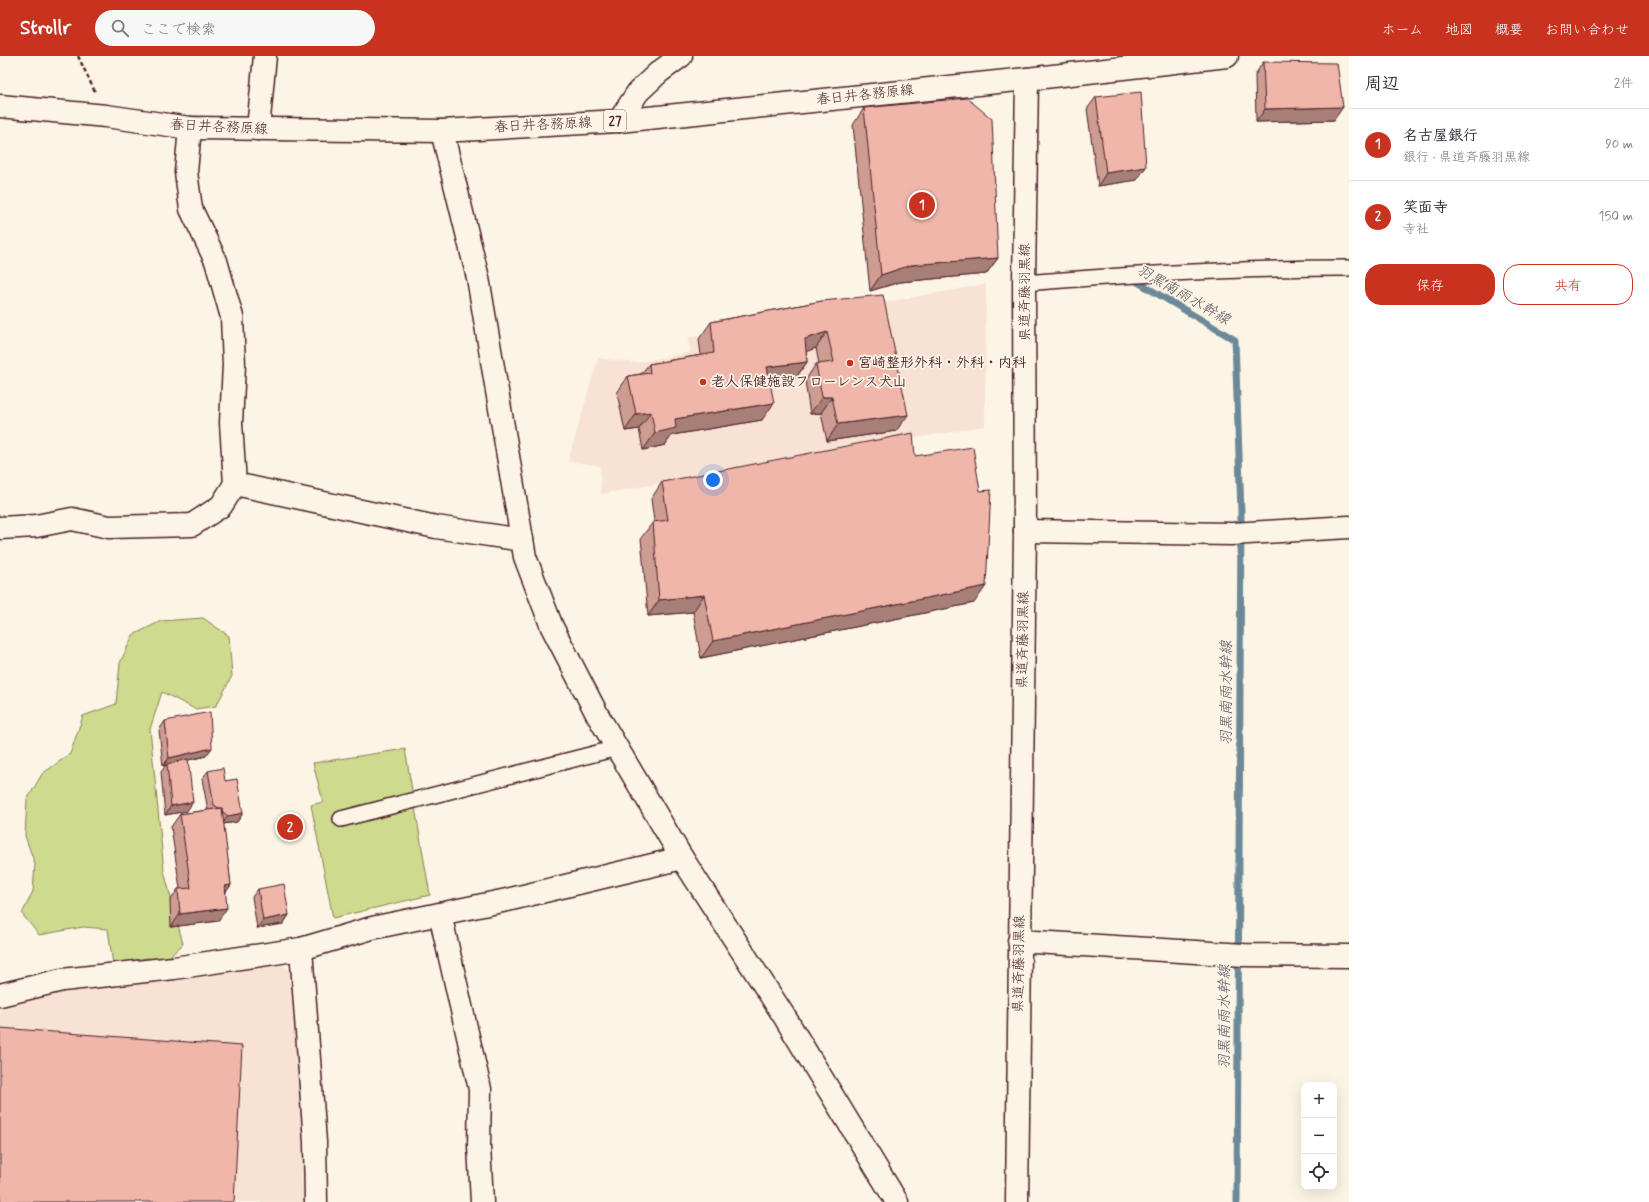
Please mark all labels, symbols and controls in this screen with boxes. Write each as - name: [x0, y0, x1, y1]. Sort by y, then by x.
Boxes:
- search box: [95, 10, 375, 46]
- text: Strollr: [20, 16, 71, 41]
- icon: search: [109, 17, 131, 39]
- text: ここで検索: [141, 20, 216, 40]
- text: ホーム: [1382, 21, 1423, 39]
- text: 地図: [1445, 21, 1473, 39]
- text: 概要: [1495, 21, 1523, 39]
- text: お問い合わせ: [1545, 21, 1629, 39]
- text: 周辺: [1365, 73, 1399, 95]
- text: 2件: [1614, 75, 1633, 92]
- street label: 春日井各務原線: [815, 81, 915, 109]
- road number: 27: [604, 110, 626, 132]
- street label: 春日井各務原線: [494, 113, 592, 137]
- street label: 春日井各務原線: [170, 115, 268, 139]
- text: 名古屋銀行: [1403, 126, 1478, 146]
- text: 1: [1375, 136, 1381, 153]
- text: 90 m: [1605, 136, 1633, 153]
- text: 銀行 · 県道斉藤羽黒線: [1403, 149, 1530, 166]
- pin: 1: [909, 190, 935, 220]
- text: 笑面寺: [1403, 198, 1448, 218]
- text: 2: [1375, 208, 1381, 225]
- text: 150 m: [1599, 208, 1633, 225]
- text: 寺社: [1403, 221, 1429, 238]
- street label: 県道斉藤羽黒線: [1016, 243, 1034, 341]
- water label: 羽黒南雨水幹線: [1133, 260, 1234, 330]
- button: 保存: [1365, 264, 1495, 305]
- button: 共有: [1503, 264, 1633, 305]
- place label: 宮崎整形外科・外科・内科: [858, 354, 1027, 372]
- marker: 宮崎整形外科・外科・内科: [845, 358, 855, 368]
- place label: 老人保健施設フローレンス犬山: [711, 373, 906, 391]
- marker: 老人保健施設フローレンス犬山: [698, 377, 708, 387]
- your location: [703, 470, 723, 490]
- street label: 県道斉藤羽黒線: [1013, 591, 1033, 689]
- water label: 羽黒南雨水幹線: [1217, 640, 1237, 746]
- pin: 2: [277, 812, 303, 842]
- street label: 県道斉藤羽黒線: [1009, 915, 1029, 1013]
- water label: 羽黒南雨水幹線: [1215, 964, 1235, 1070]
- map controls: [1301, 1082, 1337, 1190]
- button: +: [1301, 1082, 1337, 1118]
- button: −: [1301, 1118, 1337, 1154]
- button: locate: [1301, 1154, 1337, 1190]

